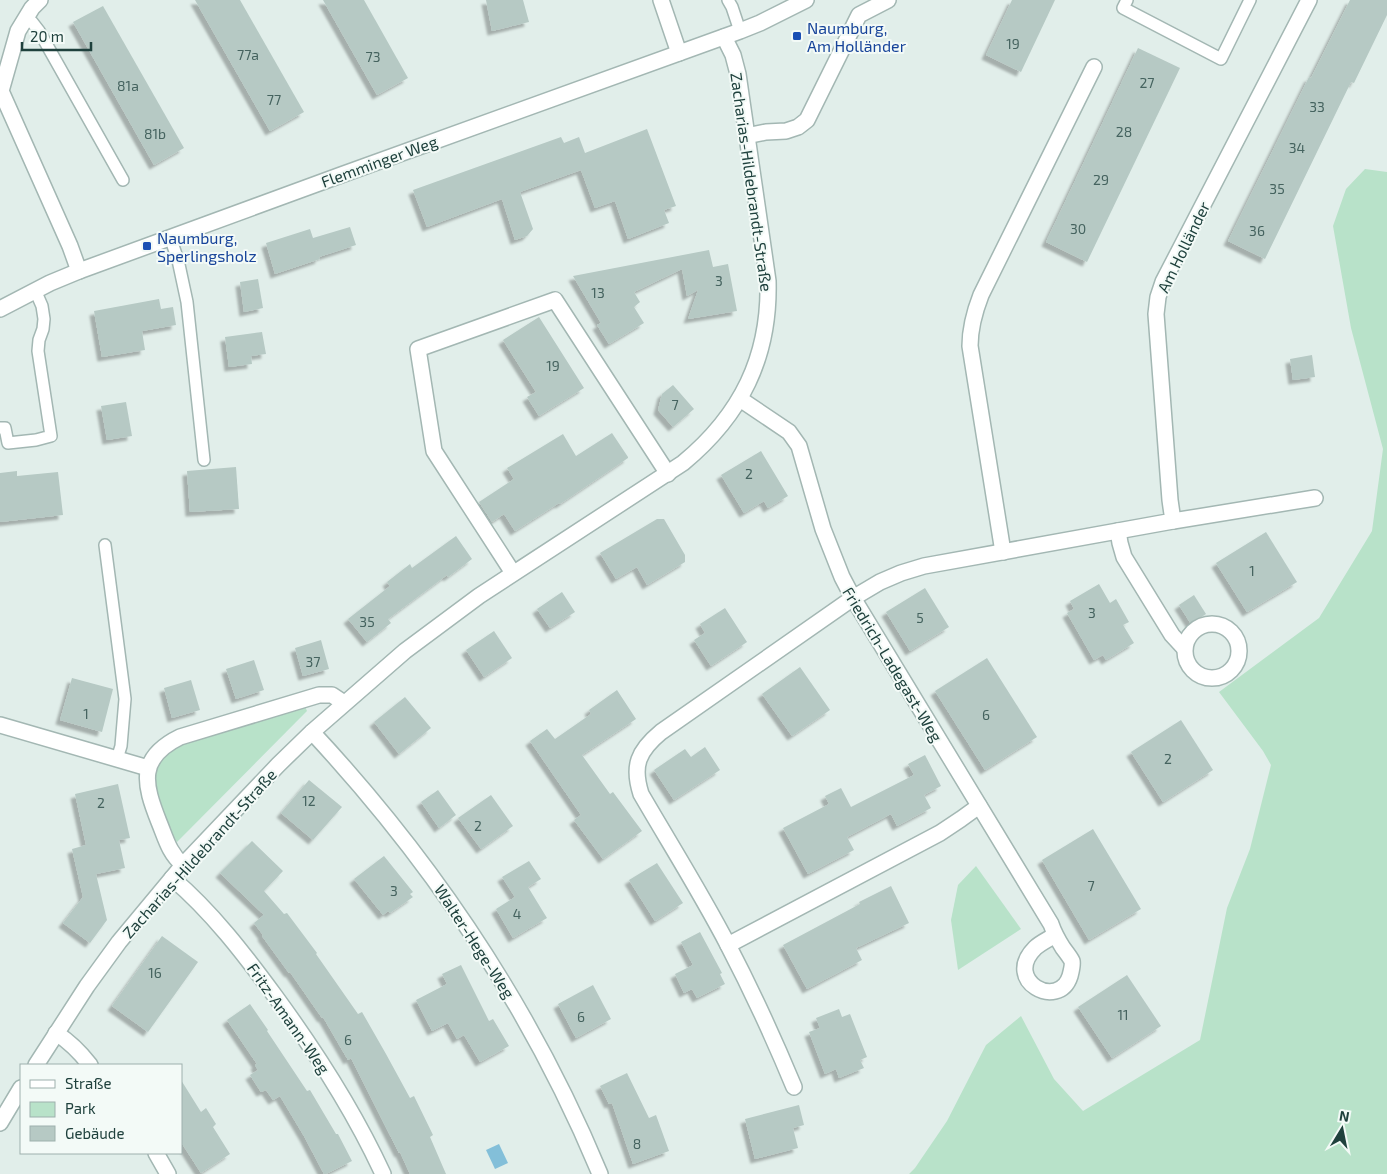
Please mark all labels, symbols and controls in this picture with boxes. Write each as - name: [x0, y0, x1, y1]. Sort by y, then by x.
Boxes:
- place label: Naumburg, Am Holländer: [807, 18, 907, 55]
- scale bar: [22, 20, 91, 52]
- text: 20 m: [30, 27, 64, 45]
- marker: Naumburg, Am Holländer: [791, 30, 803, 42]
- house number: 19: [1006, 35, 1020, 52]
- house number: 77a: [237, 46, 259, 63]
- house number: 73: [366, 48, 380, 65]
- street label: Zacharias-Hildebrandt-Straße: [727, 71, 777, 293]
- house number: 27: [1139, 74, 1155, 91]
- house number: 81a: [117, 77, 139, 94]
- house number: 77: [267, 91, 281, 108]
- house number: 33: [1309, 98, 1325, 115]
- house number: 28: [1116, 123, 1132, 140]
- house number: 81b: [144, 125, 166, 142]
- street label: Flemminger Weg: [318, 131, 440, 191]
- house number: 34: [1289, 139, 1305, 156]
- house number: 29: [1093, 171, 1109, 188]
- house number: 35: [1269, 180, 1285, 197]
- street label: Am Holländer: [1153, 198, 1214, 296]
- house number: 30: [1070, 220, 1086, 237]
- house number: 36: [1249, 222, 1265, 239]
- place label: Naumburg, Sperlingsholz: [157, 228, 257, 265]
- marker: Naumburg, Sperlingsholz: [141, 240, 153, 252]
- house number: 3: [715, 272, 723, 289]
- house number: 13: [591, 284, 605, 301]
- house number: 19: [546, 357, 560, 374]
- house number: 7: [671, 396, 679, 413]
- house number: 2: [745, 465, 753, 482]
- house number: 1: [1249, 562, 1255, 579]
- street label: Friedrich-Ladegast-Weg: [839, 583, 947, 745]
- house number: 3: [1088, 604, 1096, 621]
- house number: 5: [916, 609, 924, 626]
- house number: 35: [359, 613, 375, 630]
- house number: 37: [306, 653, 320, 670]
- house number: 1: [83, 705, 89, 722]
- house number: 6: [982, 706, 990, 723]
- house number: 2: [1164, 750, 1172, 767]
- street label: Zacharias-Hildebrandt-Straße: [118, 765, 280, 941]
- house number: 12: [302, 792, 316, 809]
- house number: 2: [97, 794, 105, 811]
- house number: 2: [474, 817, 482, 834]
- house number: 7: [1087, 877, 1095, 894]
- street label: Walter-Hege-Weg: [431, 880, 519, 1002]
- house number: 3: [390, 882, 398, 899]
- house number: 4: [513, 905, 521, 922]
- street label: Fritz-Amann-Weg: [244, 959, 334, 1077]
- house number: 16: [148, 964, 162, 981]
- house number: 11: [1117, 1006, 1129, 1023]
- house number: 6: [577, 1008, 585, 1025]
- house number: 6: [344, 1031, 352, 1048]
- legend: [20, 1064, 182, 1154]
- text: Straße: [65, 1074, 111, 1092]
- text: Park: [65, 1099, 96, 1117]
- north arrow: [1317, 1104, 1367, 1154]
- text: N: [1338, 1106, 1351, 1125]
- text: Gebäude: [65, 1124, 124, 1142]
- house number: 8: [633, 1135, 641, 1152]

